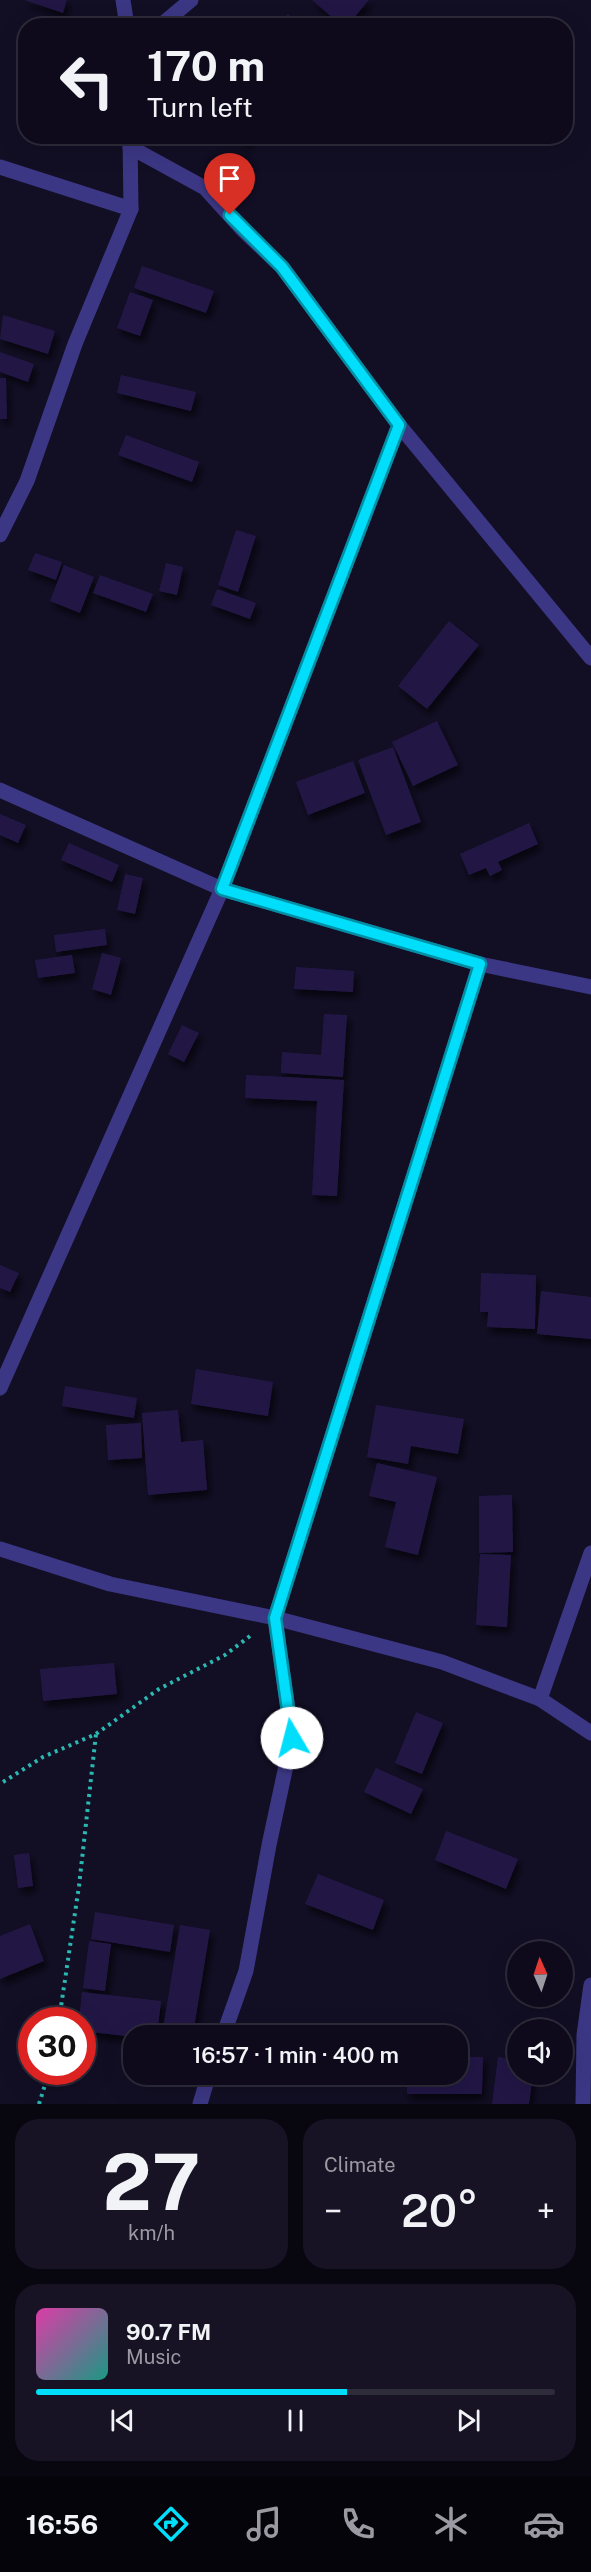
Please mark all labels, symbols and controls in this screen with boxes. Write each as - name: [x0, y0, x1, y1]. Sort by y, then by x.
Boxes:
- text: 170 m: [147, 41, 265, 90]
- icon: left: [48, 42, 126, 120]
- text: Turn left: [147, 91, 253, 123]
- pin: [204, 153, 255, 215]
- icon: arrive: [213, 162, 246, 195]
- position arrow: [260, 1706, 324, 1770]
- north arrow: [507, 1941, 573, 2007]
- map controls: [507, 1941, 573, 2085]
- speed limit sign: 30: [18, 2007, 96, 2085]
- button: sound: [507, 2019, 573, 2085]
- text: 16:57 · 1 min · 400 m: [192, 2042, 399, 2068]
- text: 27: [102, 2136, 201, 2228]
- text: Climate: [324, 2153, 396, 2177]
- text: 20°: [401, 2184, 478, 2237]
- text: −: [324, 2192, 342, 2230]
- text: +: [537, 2192, 555, 2230]
- text: km/h: [128, 2221, 175, 2245]
- text: 90.7 FM: [126, 2319, 211, 2345]
- text: Music: [126, 2345, 181, 2369]
- icon: previous: [106, 2404, 139, 2437]
- icon: pause: [279, 2404, 312, 2437]
- icon: next: [452, 2404, 485, 2437]
- icon: directions: [150, 2503, 192, 2545]
- icon: music: [243, 2503, 285, 2545]
- icon: phone: [337, 2503, 379, 2545]
- icon: climate: [430, 2503, 472, 2545]
- icon: car: [523, 2503, 565, 2545]
- text: 16:56: [26, 2508, 98, 2540]

